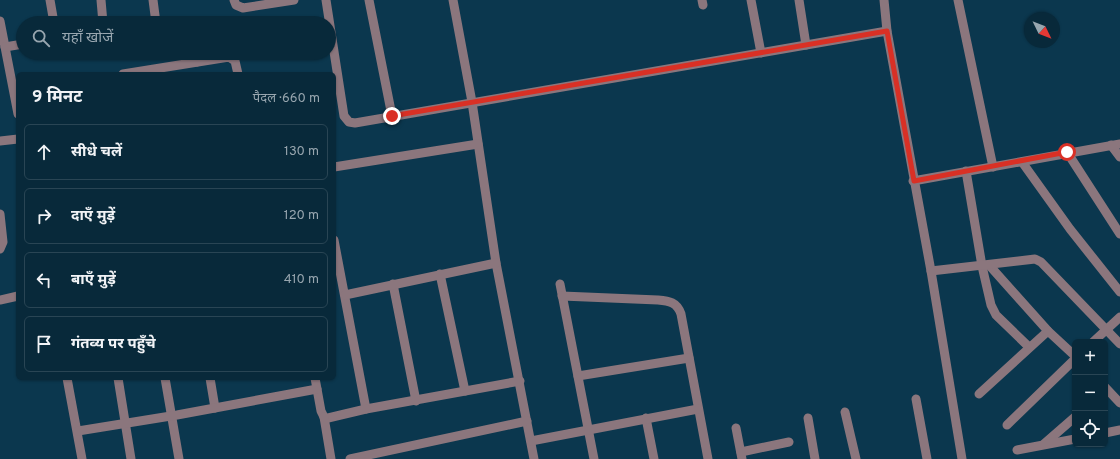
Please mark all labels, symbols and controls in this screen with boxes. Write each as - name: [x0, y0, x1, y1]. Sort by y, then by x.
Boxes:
- north arrow: [1024, 12, 1060, 48]
- search box: [16, 16, 336, 60]
- icon: search: [30, 27, 52, 49]
- text: यहाँ खोजें: [62, 29, 113, 48]
- text: 9 मिनट: [32, 87, 82, 109]
- text: पैदल · 660 m: [253, 91, 320, 107]
- route end: [383, 107, 401, 125]
- icon: ahead: [33, 141, 55, 163]
- text: सीधे चलें: [71, 143, 122, 162]
- route start: [1058, 143, 1076, 161]
- text: 130 m: [284, 144, 319, 160]
- icon: right: [33, 205, 55, 227]
- text: दाएँ मुड़ें: [71, 207, 115, 226]
- text: 120 m: [284, 208, 319, 224]
- icon: left: [33, 269, 55, 291]
- text: बाएँ मुड़ें: [71, 271, 116, 290]
- text: 410 m: [284, 272, 319, 288]
- icon: arrive: [33, 333, 55, 355]
- text: गंतव्य पर पहुँचे: [71, 335, 156, 354]
- map controls: [1072, 339, 1108, 447]
- button: +: [1072, 339, 1108, 375]
- button: −: [1072, 375, 1108, 411]
- button: locate: [1072, 411, 1108, 447]

